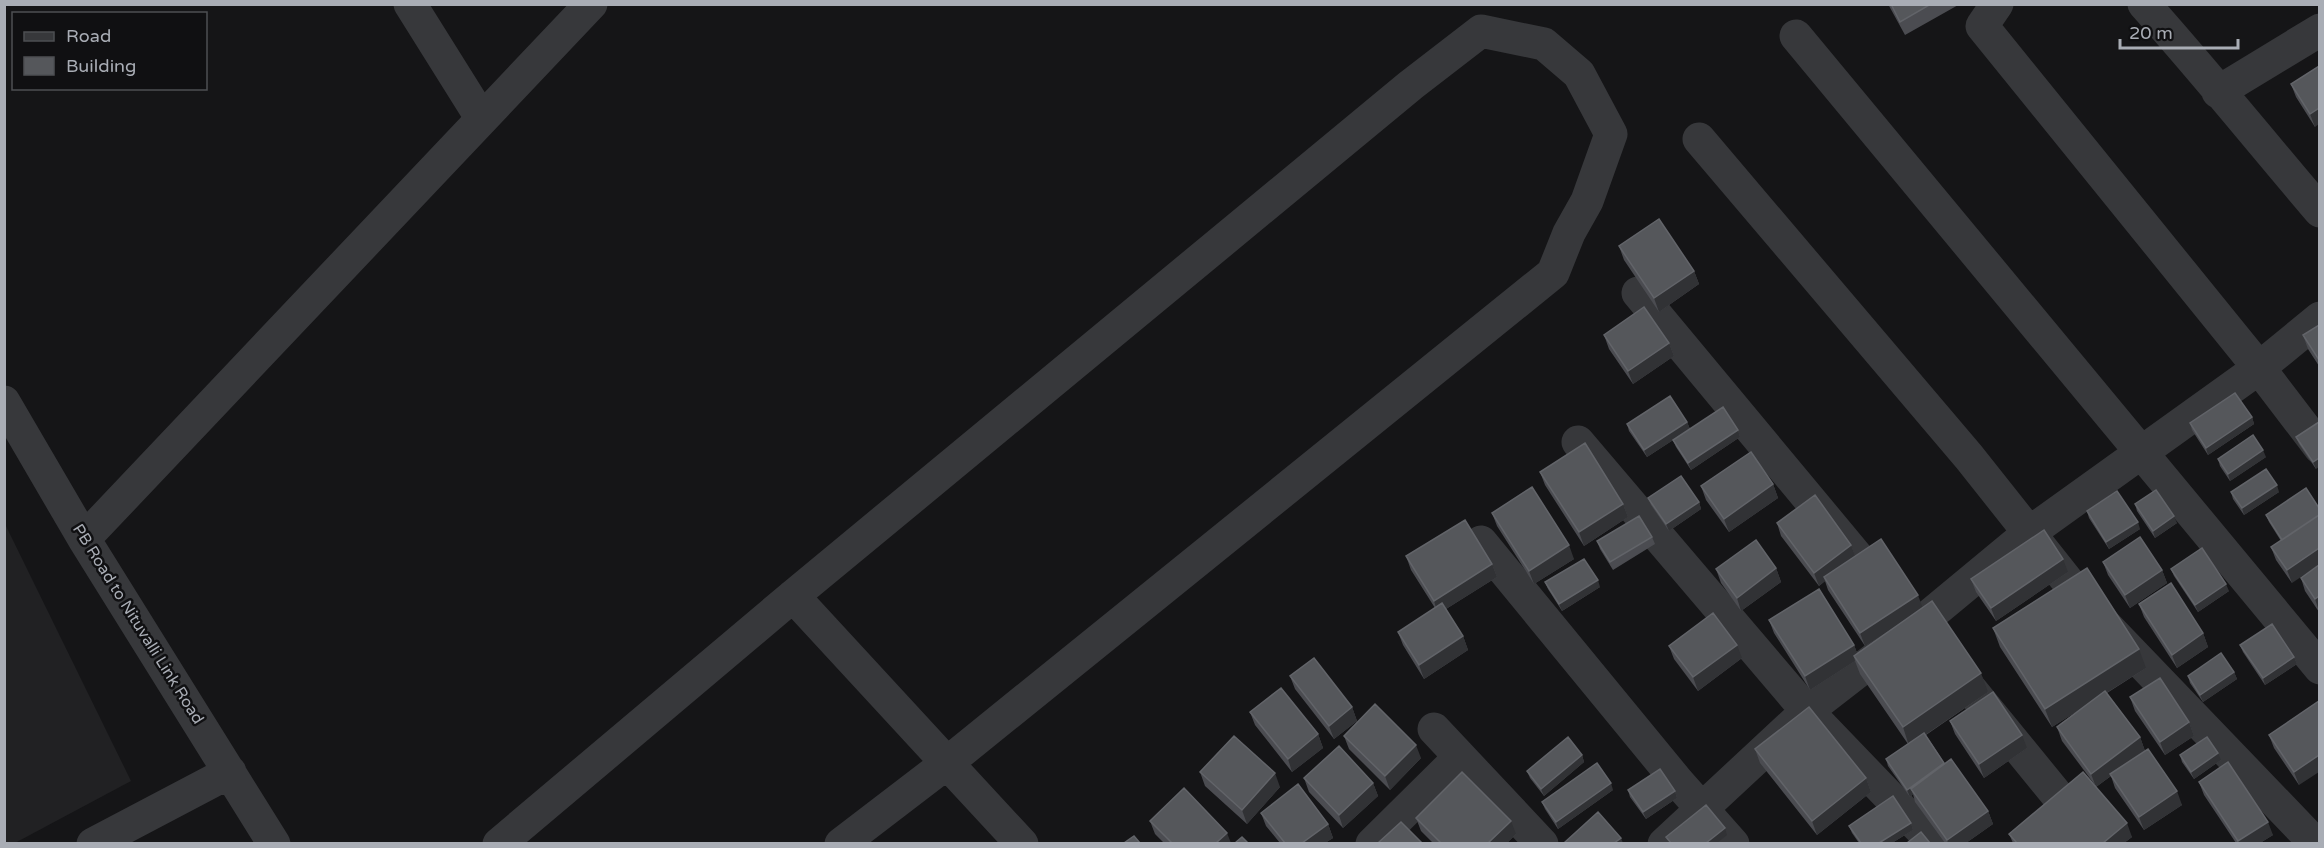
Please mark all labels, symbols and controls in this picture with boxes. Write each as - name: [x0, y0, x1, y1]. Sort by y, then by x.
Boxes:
- legend: [12, 12, 207, 90]
- scale bar: [2120, 12, 2238, 50]
- text: 20 m: [2129, 22, 2173, 44]
- text: Road: [66, 25, 111, 47]
- text: Building: [66, 55, 136, 77]
- street label: PB Road to Nituvalli Link Road: [68, 520, 208, 728]

